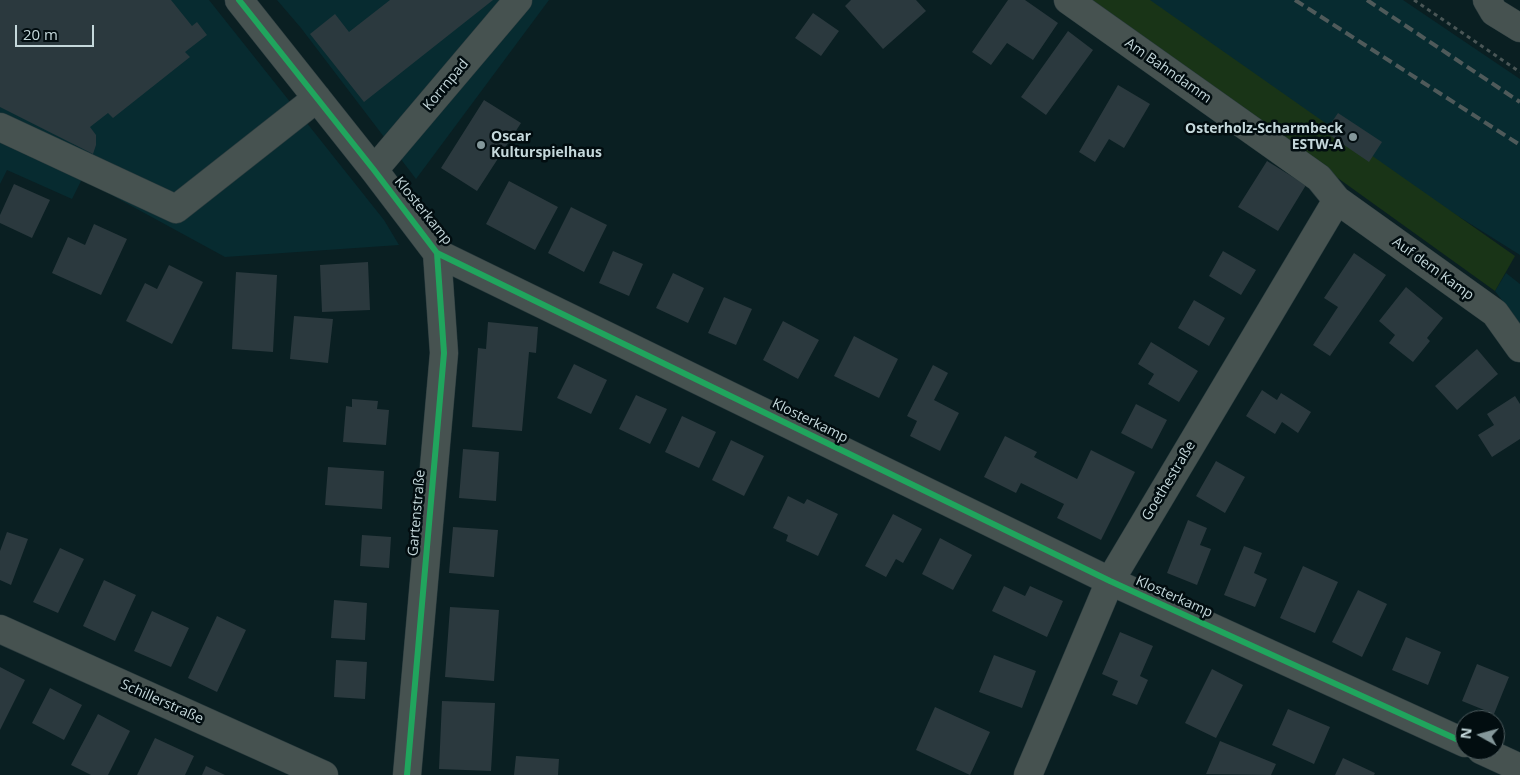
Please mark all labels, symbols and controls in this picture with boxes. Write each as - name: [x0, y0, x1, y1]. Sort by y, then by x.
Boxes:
- scale bar: [18, 15, 96, 47]
- text: 20 m: [23, 24, 58, 44]
- street label: Am Bahndamm: [1122, 35, 1214, 107]
- street label: Korrnpad: [420, 56, 472, 114]
- place label: Osterholz-Scharmbeck ESTW-A: [1185, 121, 1343, 154]
- place label: Oscar Kulturspielhaus: [491, 129, 602, 162]
- marker: Osterholz-Scharmbeck ESTW-A: [1347, 131, 1359, 143]
- marker: Oscar Kulturspielhaus: [475, 139, 487, 151]
- street label: Klosterkamp: [391, 174, 455, 248]
- street label: Auf dem Kamp: [1389, 234, 1477, 304]
- street label: Klosterkamp: [769, 395, 851, 447]
- street label: Goethestraße: [1139, 438, 1199, 524]
- street label: Gartenstraße: [405, 469, 429, 557]
- street label: Klosterkamp: [1133, 573, 1215, 621]
- street label: Schillerstraße: [118, 676, 206, 728]
- north arrow: [1455, 710, 1505, 760]
- text: N: [1455, 726, 1476, 740]

